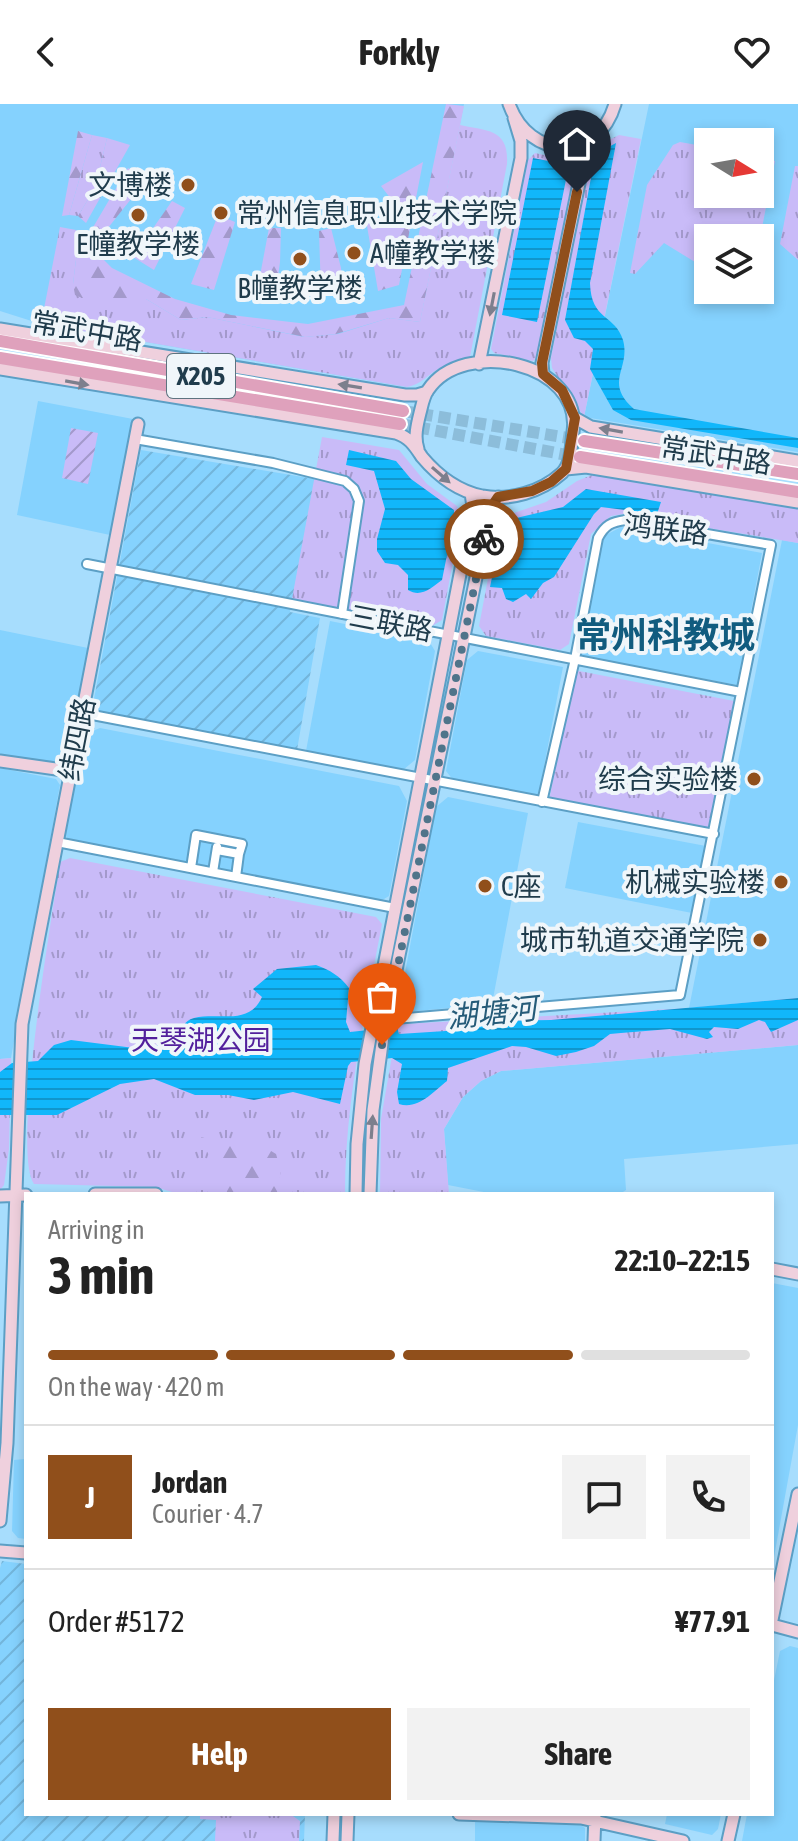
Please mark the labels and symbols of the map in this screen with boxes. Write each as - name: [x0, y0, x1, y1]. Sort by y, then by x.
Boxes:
- pin: [543, 110, 611, 192]
- north arrow: [694, 128, 774, 208]
- place label: 文博楼: [88, 169, 172, 201]
- marker: 文博楼: [179, 176, 197, 194]
- place label: 常州信息职业技术学院: [237, 197, 517, 229]
- marker: 常州信息职业技术学院: [212, 204, 230, 222]
- marker: E幢教学楼: [129, 206, 147, 224]
- place label: E幢教学楼: [76, 228, 200, 260]
- place label: A幢教学楼: [370, 237, 496, 269]
- marker: A幢教学楼: [345, 244, 363, 262]
- marker: B幢教学楼: [291, 250, 309, 268]
- place label: B幢教学楼: [237, 272, 363, 304]
- one-way arrow: [485, 292, 497, 317]
- street label: 常武中路: [29, 306, 145, 356]
- road number: X205: [167, 354, 235, 398]
- one-way arrow: [65, 377, 90, 389]
- one-way arrow: [338, 380, 363, 392]
- one-way arrow: [598, 424, 623, 436]
- street label: 常武中路: [658, 430, 774, 480]
- one-way arrow: [431, 466, 451, 483]
- courier: [444, 499, 524, 579]
- street label: 鸿联路: [622, 508, 710, 550]
- street label: 三联路: [347, 599, 435, 647]
- district label: 常州科教城: [575, 614, 755, 656]
- street label: 纬四路: [53, 695, 101, 783]
- place label: 综合实验楼: [598, 763, 738, 795]
- marker: 综合实验楼: [745, 770, 763, 788]
- place label: 机械实验楼: [625, 866, 765, 898]
- place label: C座: [501, 870, 542, 902]
- marker: 机械实验楼: [772, 873, 790, 891]
- marker: C座: [476, 877, 494, 895]
- place label: 城市轨道交通学院: [520, 924, 744, 956]
- marker: 城市轨道交通学院: [751, 931, 769, 949]
- pin: [348, 963, 416, 1045]
- water label: 湖塘河: [445, 990, 543, 1034]
- park label: 天琴湖公园: [131, 1024, 271, 1056]
- one-way arrow: [366, 1114, 379, 1139]

